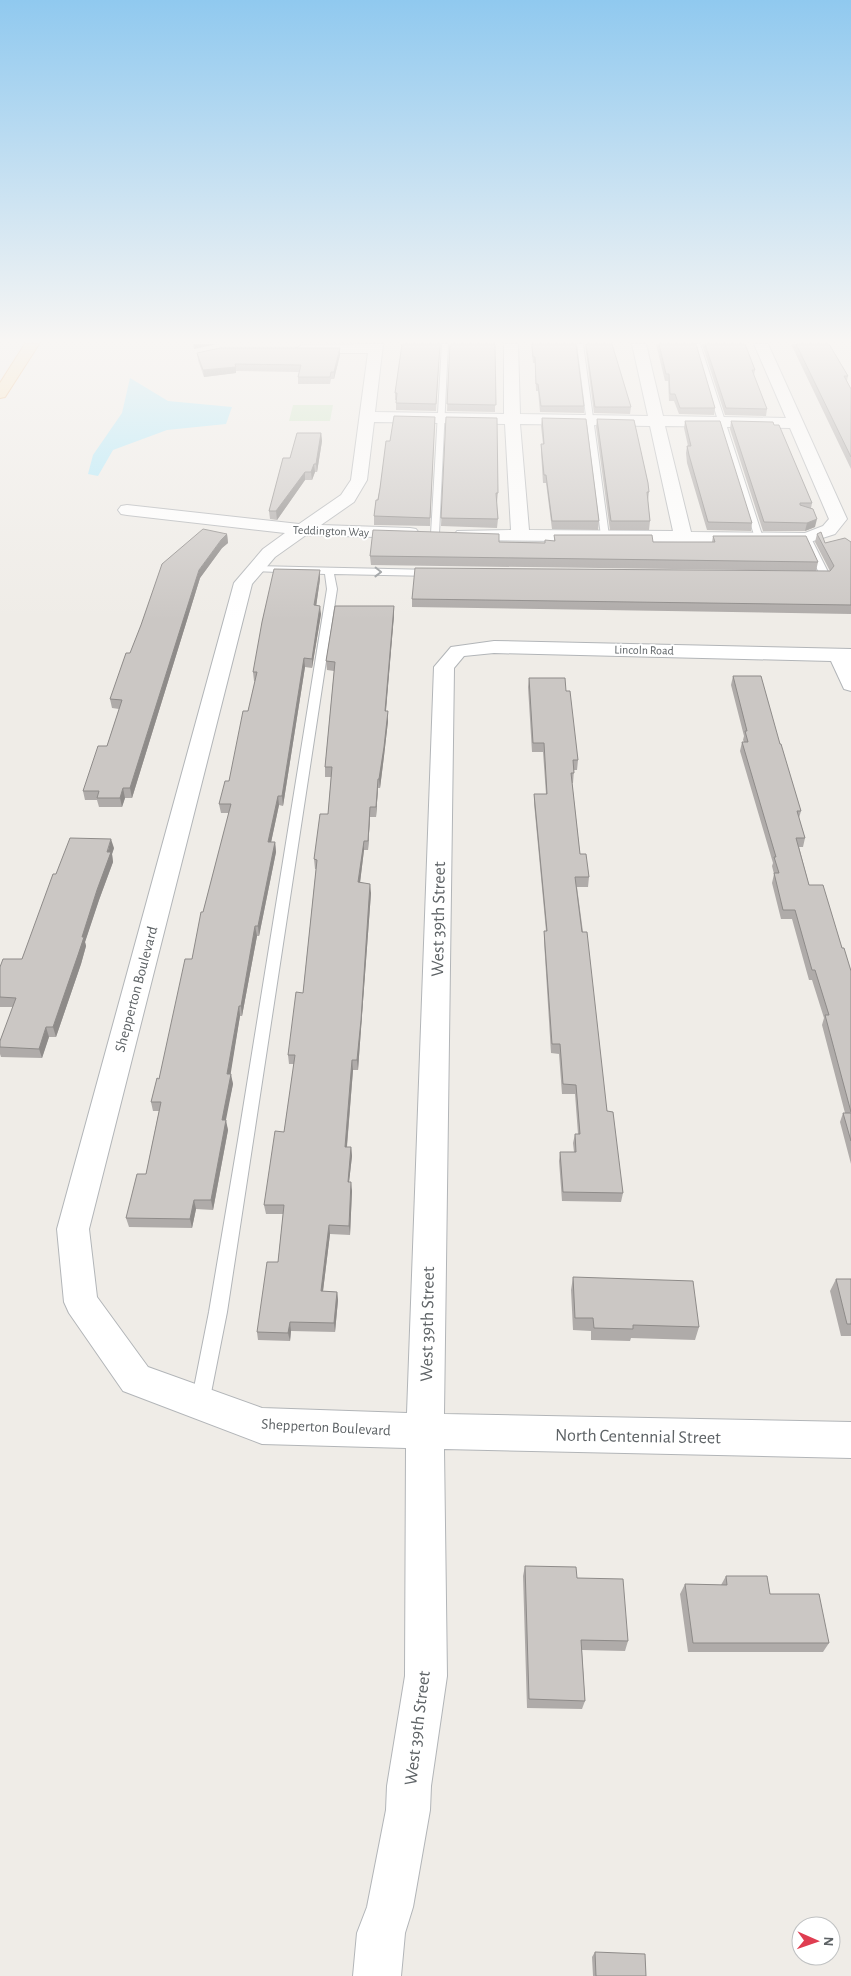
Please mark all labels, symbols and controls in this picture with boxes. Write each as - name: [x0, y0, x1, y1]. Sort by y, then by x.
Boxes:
- street label: Teddington Way: [293, 524, 369, 539]
- one-way arrow: [374, 567, 382, 577]
- street label: Lincoln Road: [614, 643, 674, 657]
- street label: West 39th Street: [429, 861, 449, 977]
- street label: Shepperton Boulevard: [112, 924, 161, 1054]
- street label: West 39th Street: [418, 1266, 438, 1382]
- street label: Shepperton Boulevard: [261, 1417, 391, 1438]
- street label: North Centennial Street: [555, 1427, 721, 1447]
- street label: West 39th Street: [402, 1670, 434, 1786]
- north arrow: [791, 1916, 841, 1966]
- text: N: [821, 1936, 835, 1947]

